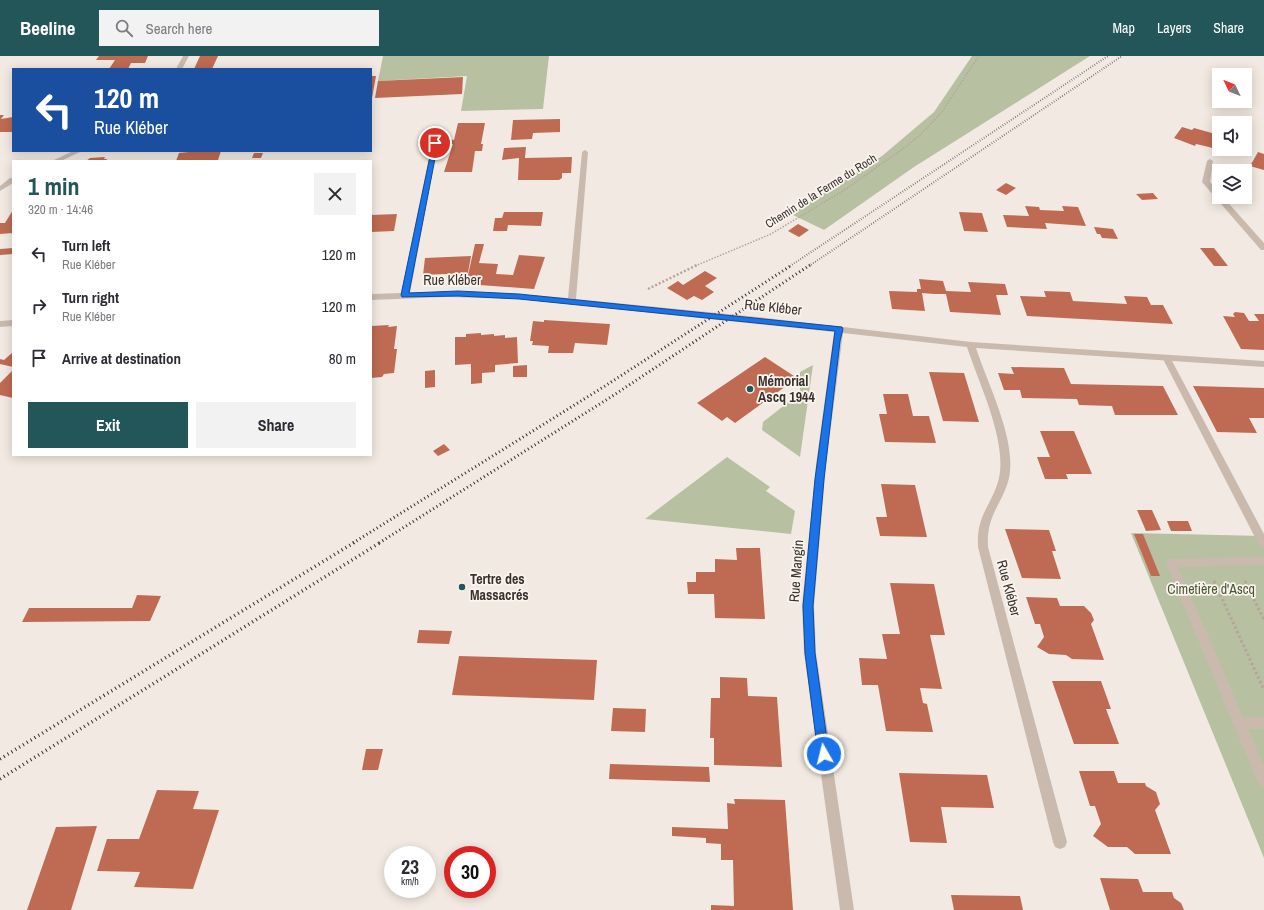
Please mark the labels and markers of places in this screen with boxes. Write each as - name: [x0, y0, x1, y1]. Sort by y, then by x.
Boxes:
- pin: [418, 126, 452, 160]
- place label: Mémorial Ascq 1944: [758, 372, 815, 406]
- marker: Mémorial Ascq 1944: [745, 384, 755, 394]
- place label: Tertre des Massacrés: [470, 570, 529, 604]
- marker: Tertre des Massacrés: [457, 582, 467, 592]

